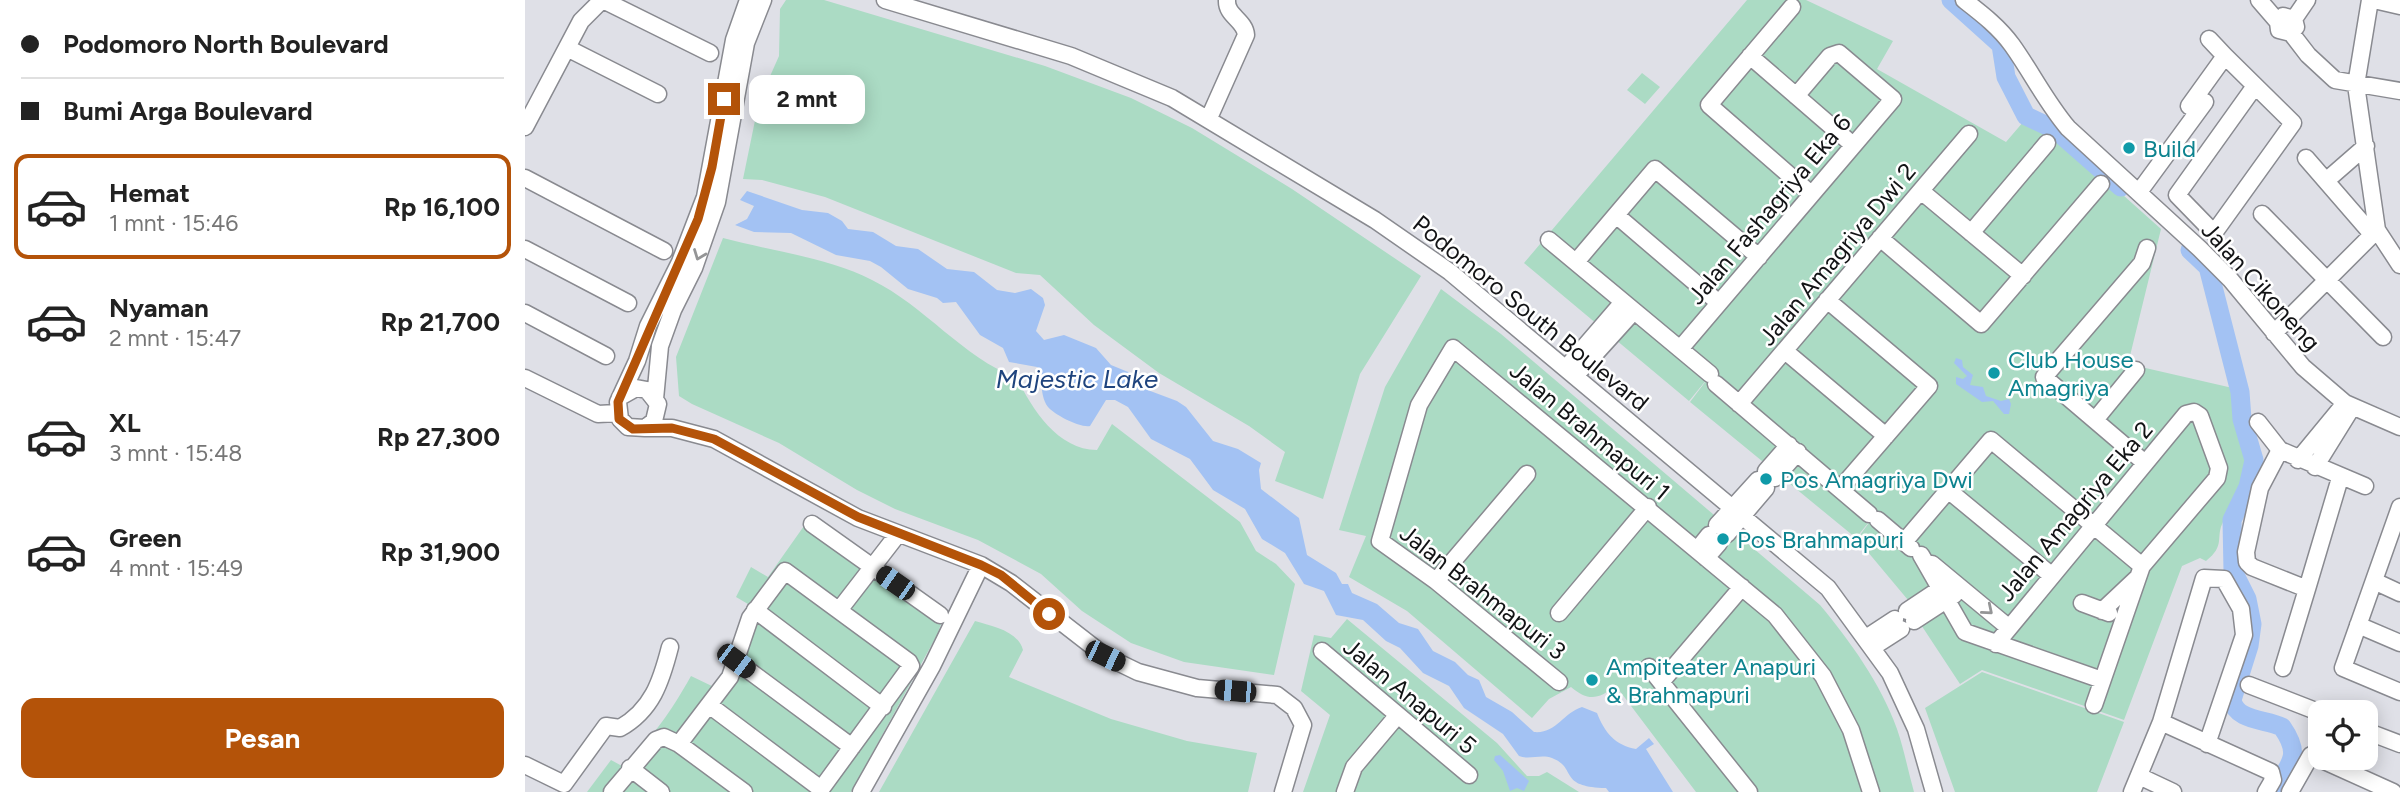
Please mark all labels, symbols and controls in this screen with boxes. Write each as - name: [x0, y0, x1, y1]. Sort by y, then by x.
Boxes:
- text: Podomoro North Boulevard: [63, 28, 389, 60]
- callout: 2 mnt: [749, 74, 864, 124]
- route end: [708, 83, 740, 115]
- text: 2 mnt: [776, 85, 838, 113]
- text: Bumi Arga Boulevard: [63, 95, 313, 127]
- street label: Jalan Fashagriya Eka 6: [1681, 108, 1857, 310]
- place label: Build: [2143, 134, 2196, 163]
- marker: Build: [2121, 140, 2137, 156]
- street label: Jalan Amagriya Dwi 2: [1752, 157, 1922, 351]
- icon: car: [25, 175, 88, 238]
- text: Hemat: [109, 177, 190, 209]
- text: Rp 16,100: [384, 191, 500, 223]
- text: 1 mnt · 15:46: [109, 209, 238, 237]
- street label: Podomoro South Boulevard: [1407, 209, 1655, 417]
- street label: Jalan Cikoneng: [2195, 216, 2327, 356]
- one-way arrow: [694, 248, 708, 260]
- icon: car: [25, 290, 88, 353]
- text: Nyaman: [109, 292, 209, 324]
- text: Rp 21,700: [381, 306, 500, 338]
- text: 2 mnt · 15:47: [109, 324, 241, 352]
- place label: Club House Amagriya: [2008, 345, 2134, 402]
- street label: Jalan Brahmapuri 1: [1504, 356, 1676, 506]
- water label: Majestic Lake: [996, 363, 1158, 395]
- marker: Club House Amagriya: [1986, 365, 2002, 381]
- icon: car: [25, 405, 88, 468]
- text: XL: [109, 407, 141, 439]
- street label: Jalan Amagriya Eka 2: [1991, 415, 2159, 607]
- text: Rp 27,300: [377, 421, 500, 453]
- text: 3 mnt · 15:48: [109, 439, 242, 467]
- place label: Pos Amagriya Dwi: [1780, 465, 1973, 494]
- marker: Pos Amagriya Dwi: [1758, 471, 1774, 487]
- street label: Jalan Brahmapuri 3: [1394, 518, 1572, 666]
- icon: car: [25, 520, 88, 583]
- text: Green: [109, 522, 182, 554]
- place label: Pos Brahmapuri: [1737, 525, 1904, 554]
- marker: Pos Brahmapuri: [1715, 531, 1731, 547]
- text: Rp 31,900: [381, 536, 500, 568]
- text: 4 mnt · 15:49: [109, 554, 243, 582]
- car: [872, 562, 919, 604]
- route start: [1033, 598, 1065, 630]
- one-way arrow: [1980, 602, 1992, 615]
- street label: Jalan Anapuri 5: [1338, 632, 1482, 760]
- car: [1082, 637, 1129, 675]
- car: [713, 640, 760, 682]
- place label: Ampiteater Anapuri & Brahmapuri: [1606, 652, 1816, 709]
- marker: Ampiteater Anapuri & Brahmapuri: [1584, 672, 1600, 688]
- car: [1214, 679, 1257, 703]
- button: Pesan: [21, 698, 504, 778]
- map controls: [2308, 700, 2378, 770]
- button: locate: [2308, 700, 2378, 770]

